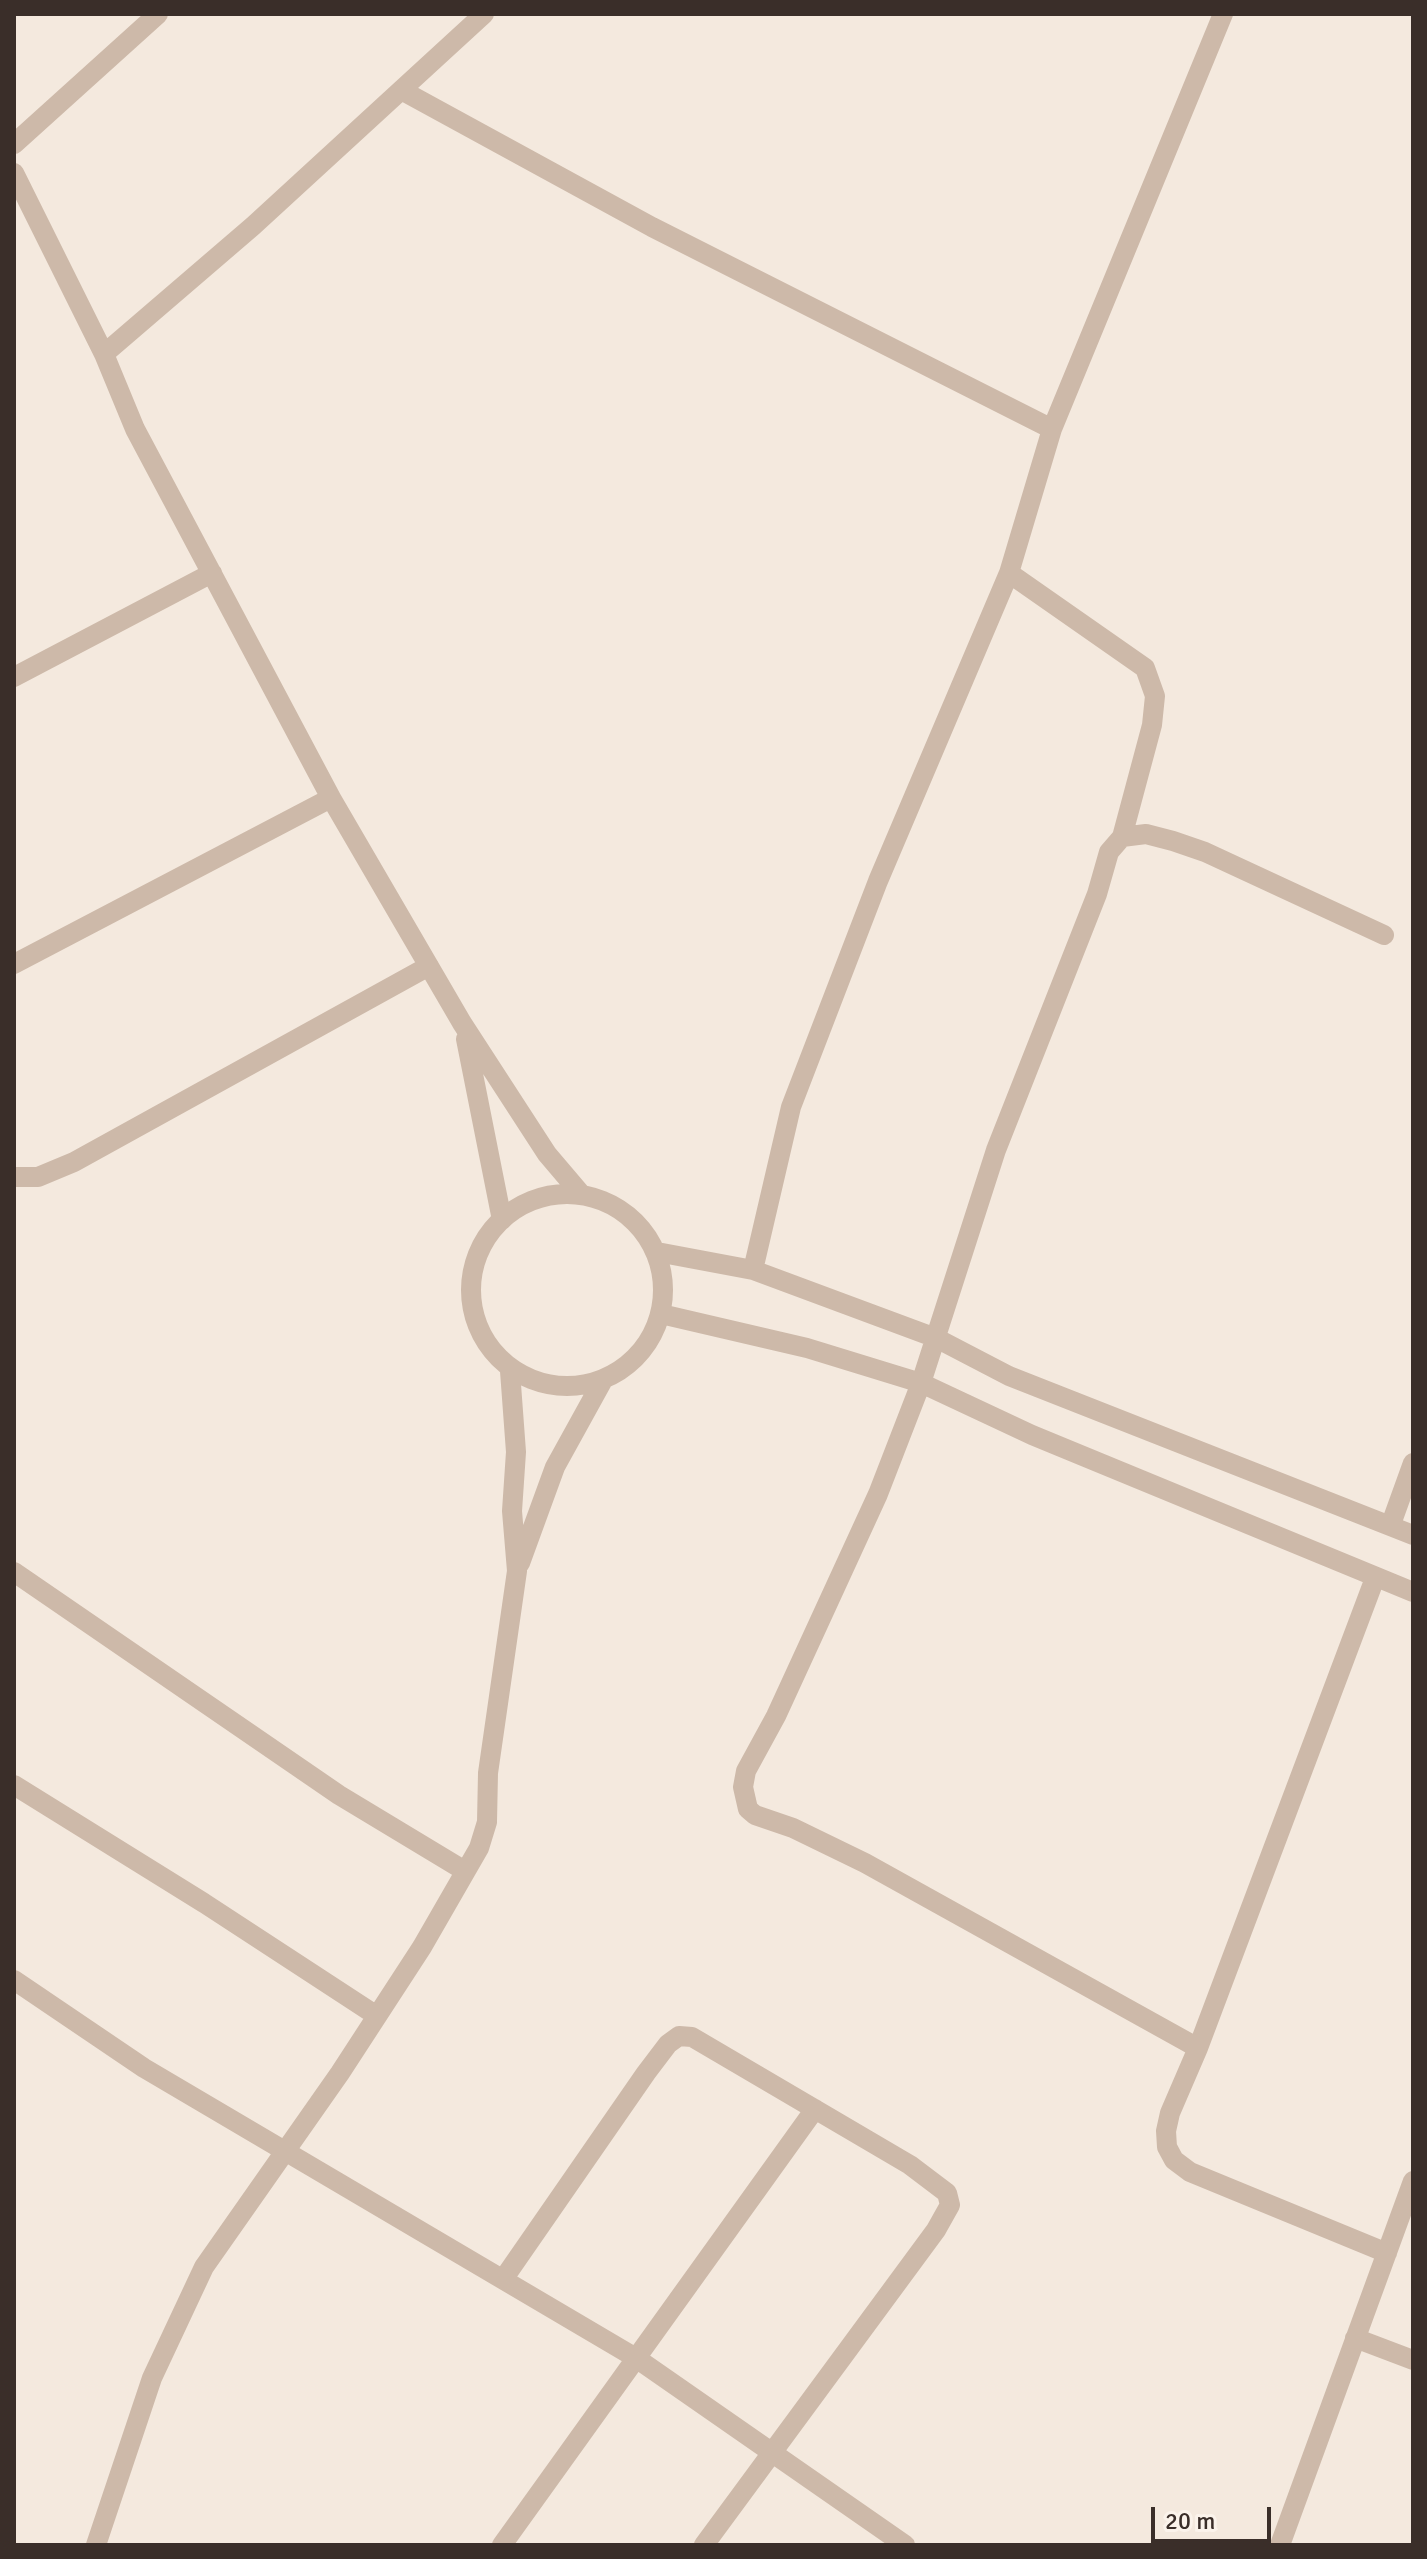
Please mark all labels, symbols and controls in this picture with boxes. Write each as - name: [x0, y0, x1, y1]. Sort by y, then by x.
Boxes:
- scale bar: [1155, 2491, 1275, 2541]
- text: 20 m: [1165, 2506, 1215, 2536]

